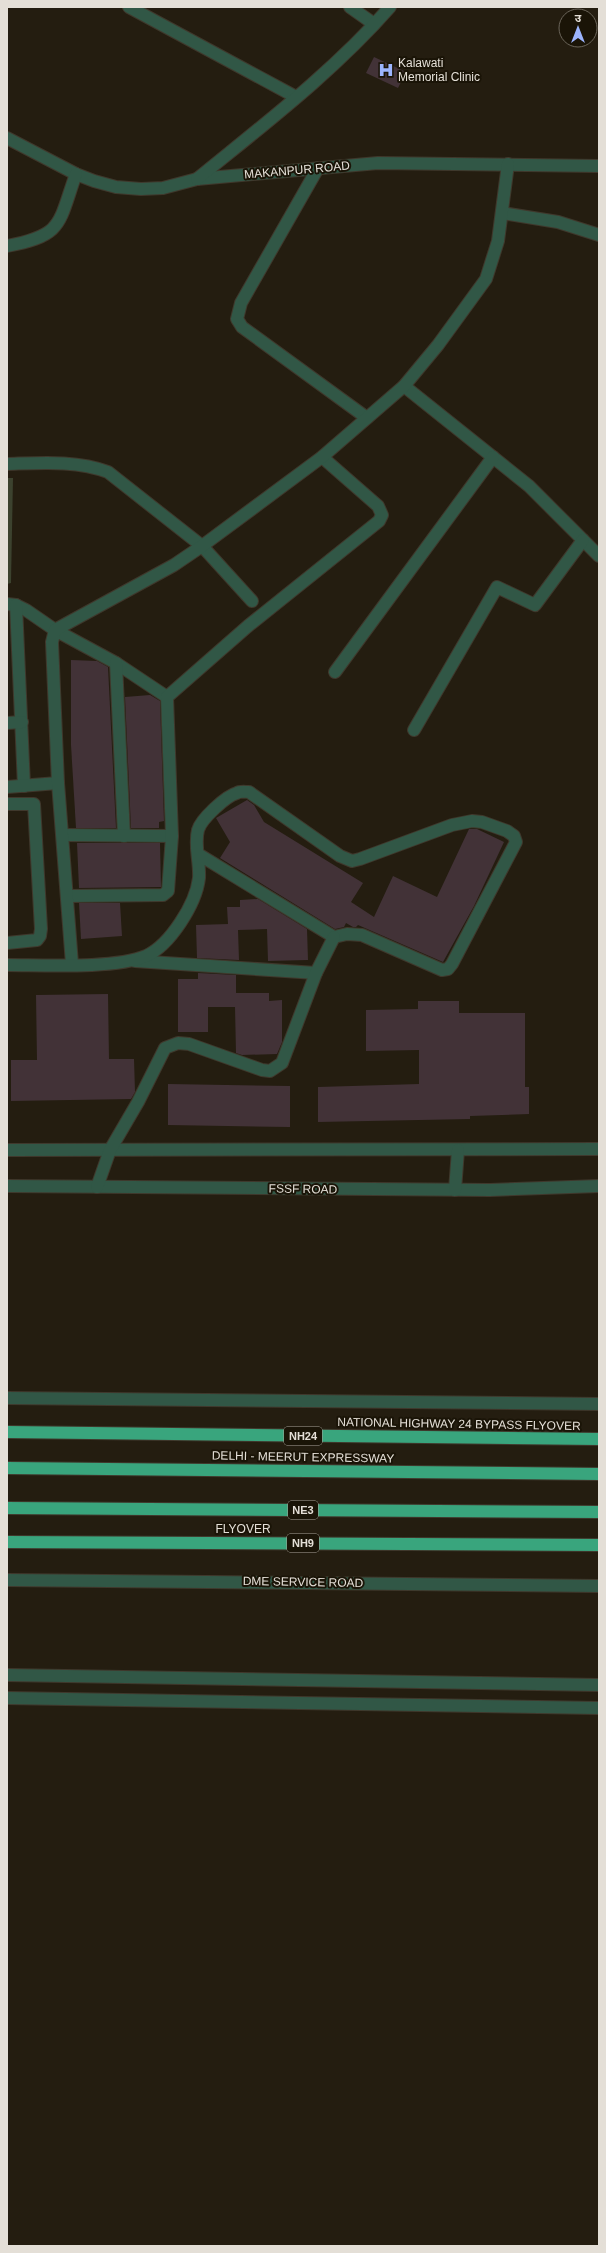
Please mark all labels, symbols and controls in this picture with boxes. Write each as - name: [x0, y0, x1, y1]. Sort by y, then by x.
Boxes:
- north arrow: [558, 8, 598, 48]
- text: उ: [575, 12, 582, 24]
- place label: Kalawati Memorial Clinic: [398, 56, 480, 84]
- hospital icon: Kalawati Memorial Clinic: [377, 61, 395, 79]
- street label: MAKANPUR ROAD: [244, 158, 351, 182]
- street label: FSSF ROAD: [269, 1181, 338, 1197]
- street label: NATIONAL HIGHWAY 24 BYPASS FLYOVER: [337, 1415, 581, 1433]
- road number: NH24: [284, 1427, 322, 1445]
- street label: DELHI - MEERUT EXPRESSWAY: [212, 1448, 394, 1466]
- road number: NE3: [288, 1501, 318, 1519]
- street label: FLYOVER: [215, 1522, 271, 1536]
- road number: NH9: [287, 1534, 319, 1552]
- street label: DME SERVICE ROAD: [243, 1574, 364, 1590]

